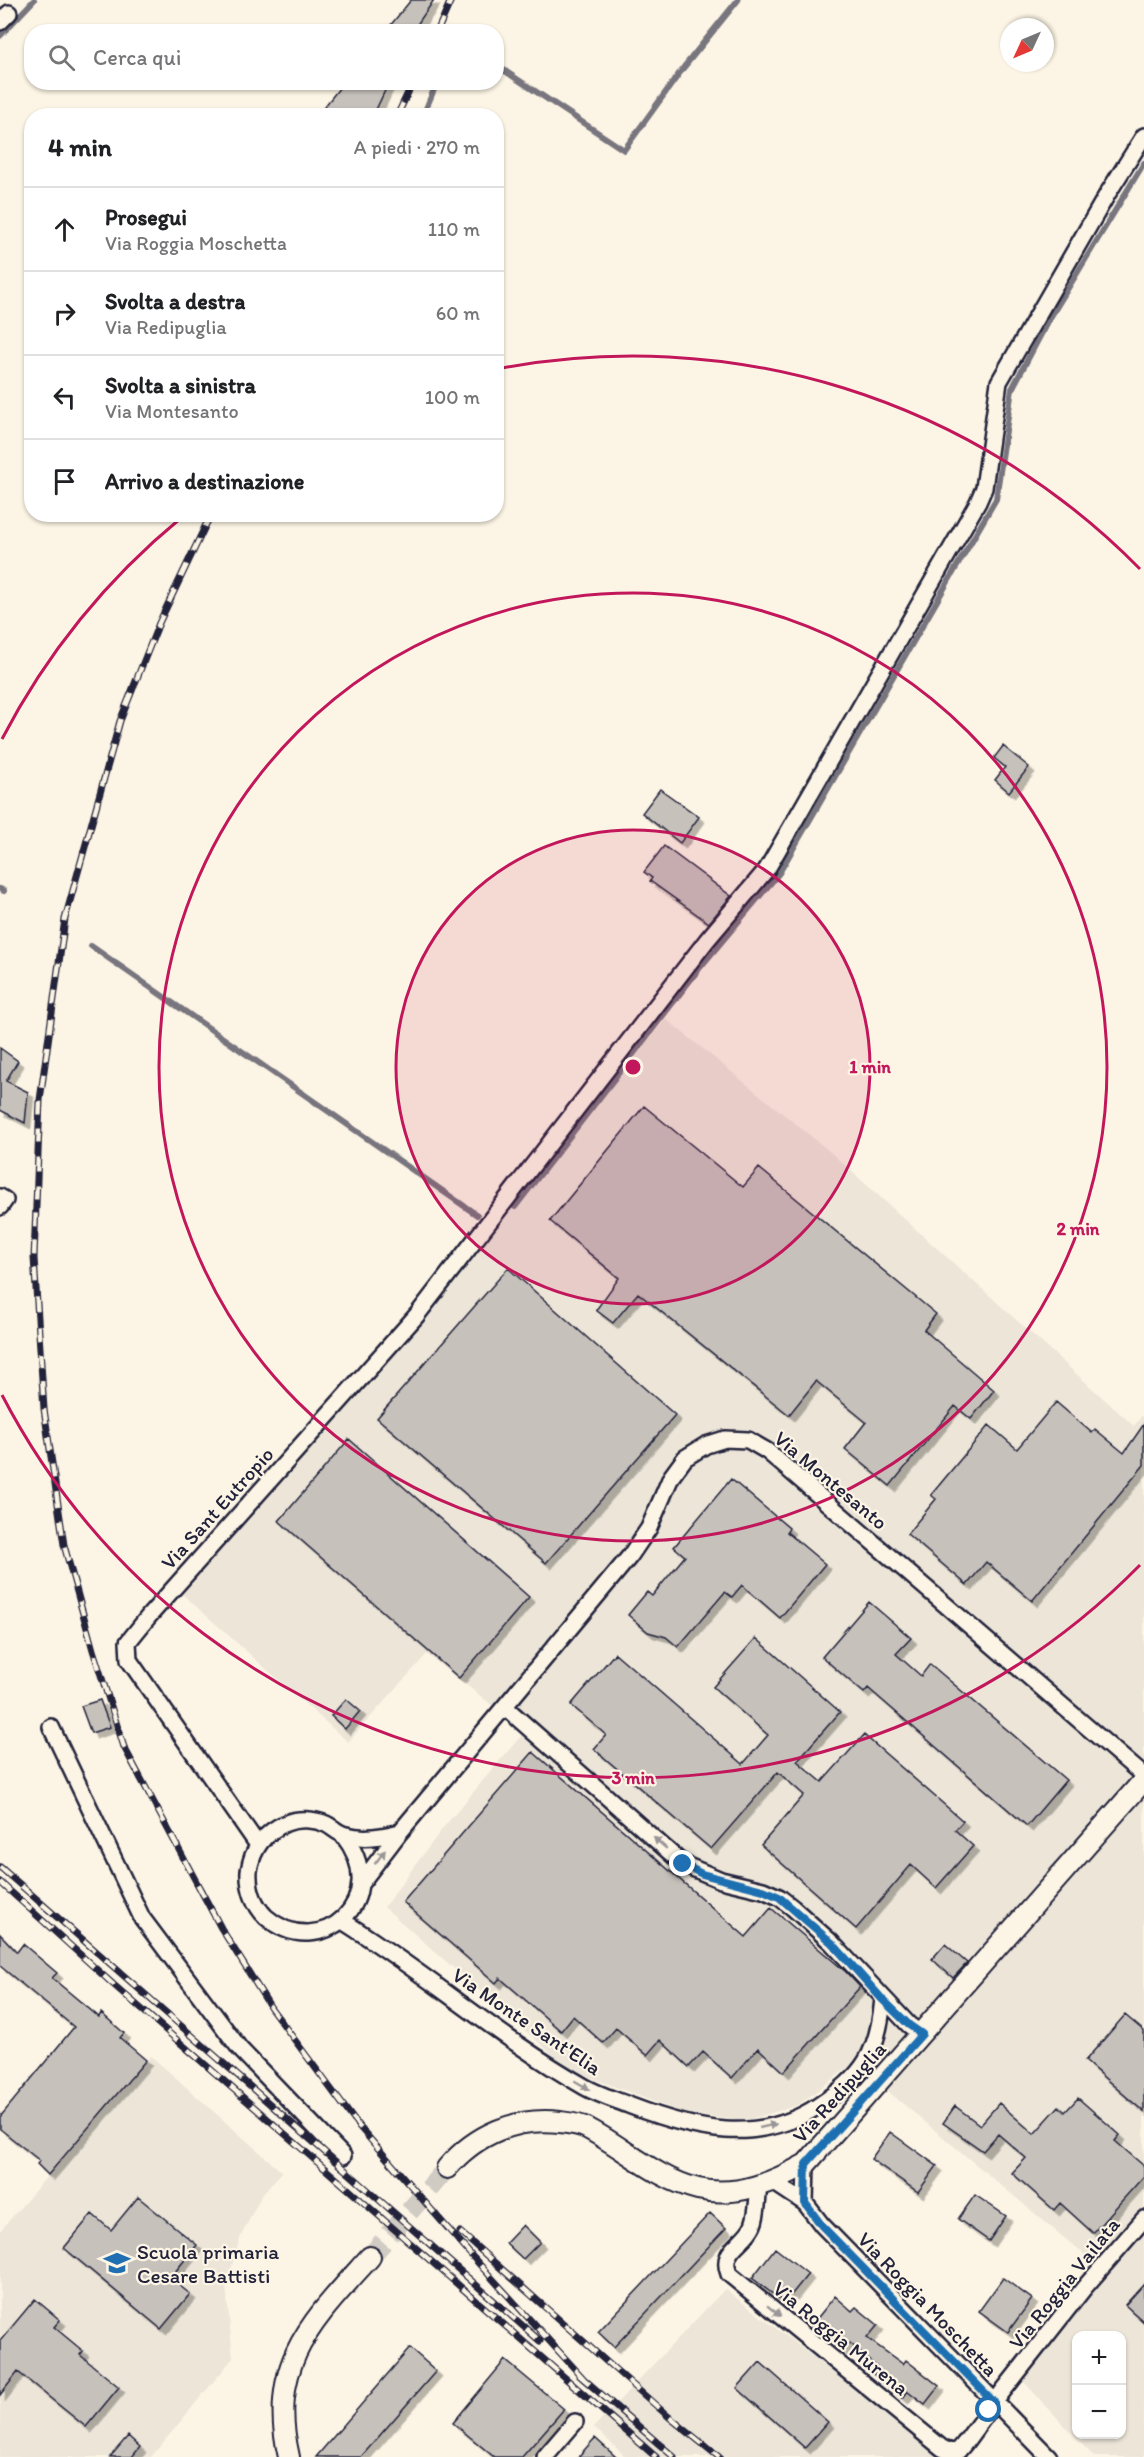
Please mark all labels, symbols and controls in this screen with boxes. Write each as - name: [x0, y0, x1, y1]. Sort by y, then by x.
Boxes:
- north arrow: [1000, 18, 1054, 72]
- search box: [24, 24, 504, 90]
- icon: search: [45, 41, 78, 74]
- text: Cerca qui: [93, 44, 181, 71]
- text: 4 min: [48, 131, 112, 163]
- text: A piedi · 270 m: [354, 135, 480, 159]
- text: Prosegui: [105, 204, 187, 231]
- icon: ahead: [48, 213, 81, 246]
- text: 110 m: [428, 217, 480, 241]
- text: Via Roggia Moschetta: [105, 231, 287, 255]
- text: Svolta a destra: [105, 288, 245, 315]
- icon: right: [48, 297, 81, 330]
- text: 60 m: [436, 301, 480, 325]
- text: Via Redipuglia: [105, 315, 227, 339]
- text: Svolta a sinistra: [105, 372, 256, 399]
- icon: left: [48, 381, 81, 414]
- text: 100 m: [425, 385, 480, 409]
- text: Via Montesanto: [105, 399, 239, 423]
- icon: arrive: [48, 465, 81, 498]
- text: Arrivo a destinazione: [105, 468, 304, 495]
- text: 1 min: [849, 1056, 891, 1078]
- centre of rings: [623, 1057, 643, 1077]
- text: 2 min: [1057, 1218, 1100, 1240]
- street label: Via Montesanto: [769, 1425, 893, 1535]
- street label: Via Sant Eutropio: [155, 1442, 279, 1574]
- text: 3 min: [611, 1767, 655, 1789]
- one-way arrow: [652, 1837, 668, 1850]
- one-way arrow: [374, 1850, 386, 1865]
- route end: [669, 1850, 695, 1876]
- street label: Via Monte Sant'Elia: [448, 1962, 606, 2080]
- street label: Via Redipuglia: [787, 2036, 891, 2148]
- one-way arrow: [574, 2080, 591, 2090]
- one-way arrow: [759, 2121, 778, 2130]
- street label: Via Roggia Vailata: [1003, 2212, 1125, 2354]
- street label: Via Roggia Moschetta: [853, 2227, 1003, 2381]
- place label: Scuola primaria Cesare Battisti: [137, 2239, 279, 2288]
- school or university icon: Scuola primaria Cesare Battisti: [102, 2248, 132, 2278]
- street label: Via Roggia Murena: [768, 2276, 914, 2400]
- one-way arrow: [766, 2304, 782, 2317]
- map controls: [1072, 2331, 1126, 2439]
- button: +: [1072, 2331, 1126, 2385]
- button: −: [1072, 2385, 1126, 2439]
- route start: [975, 2396, 1001, 2422]

